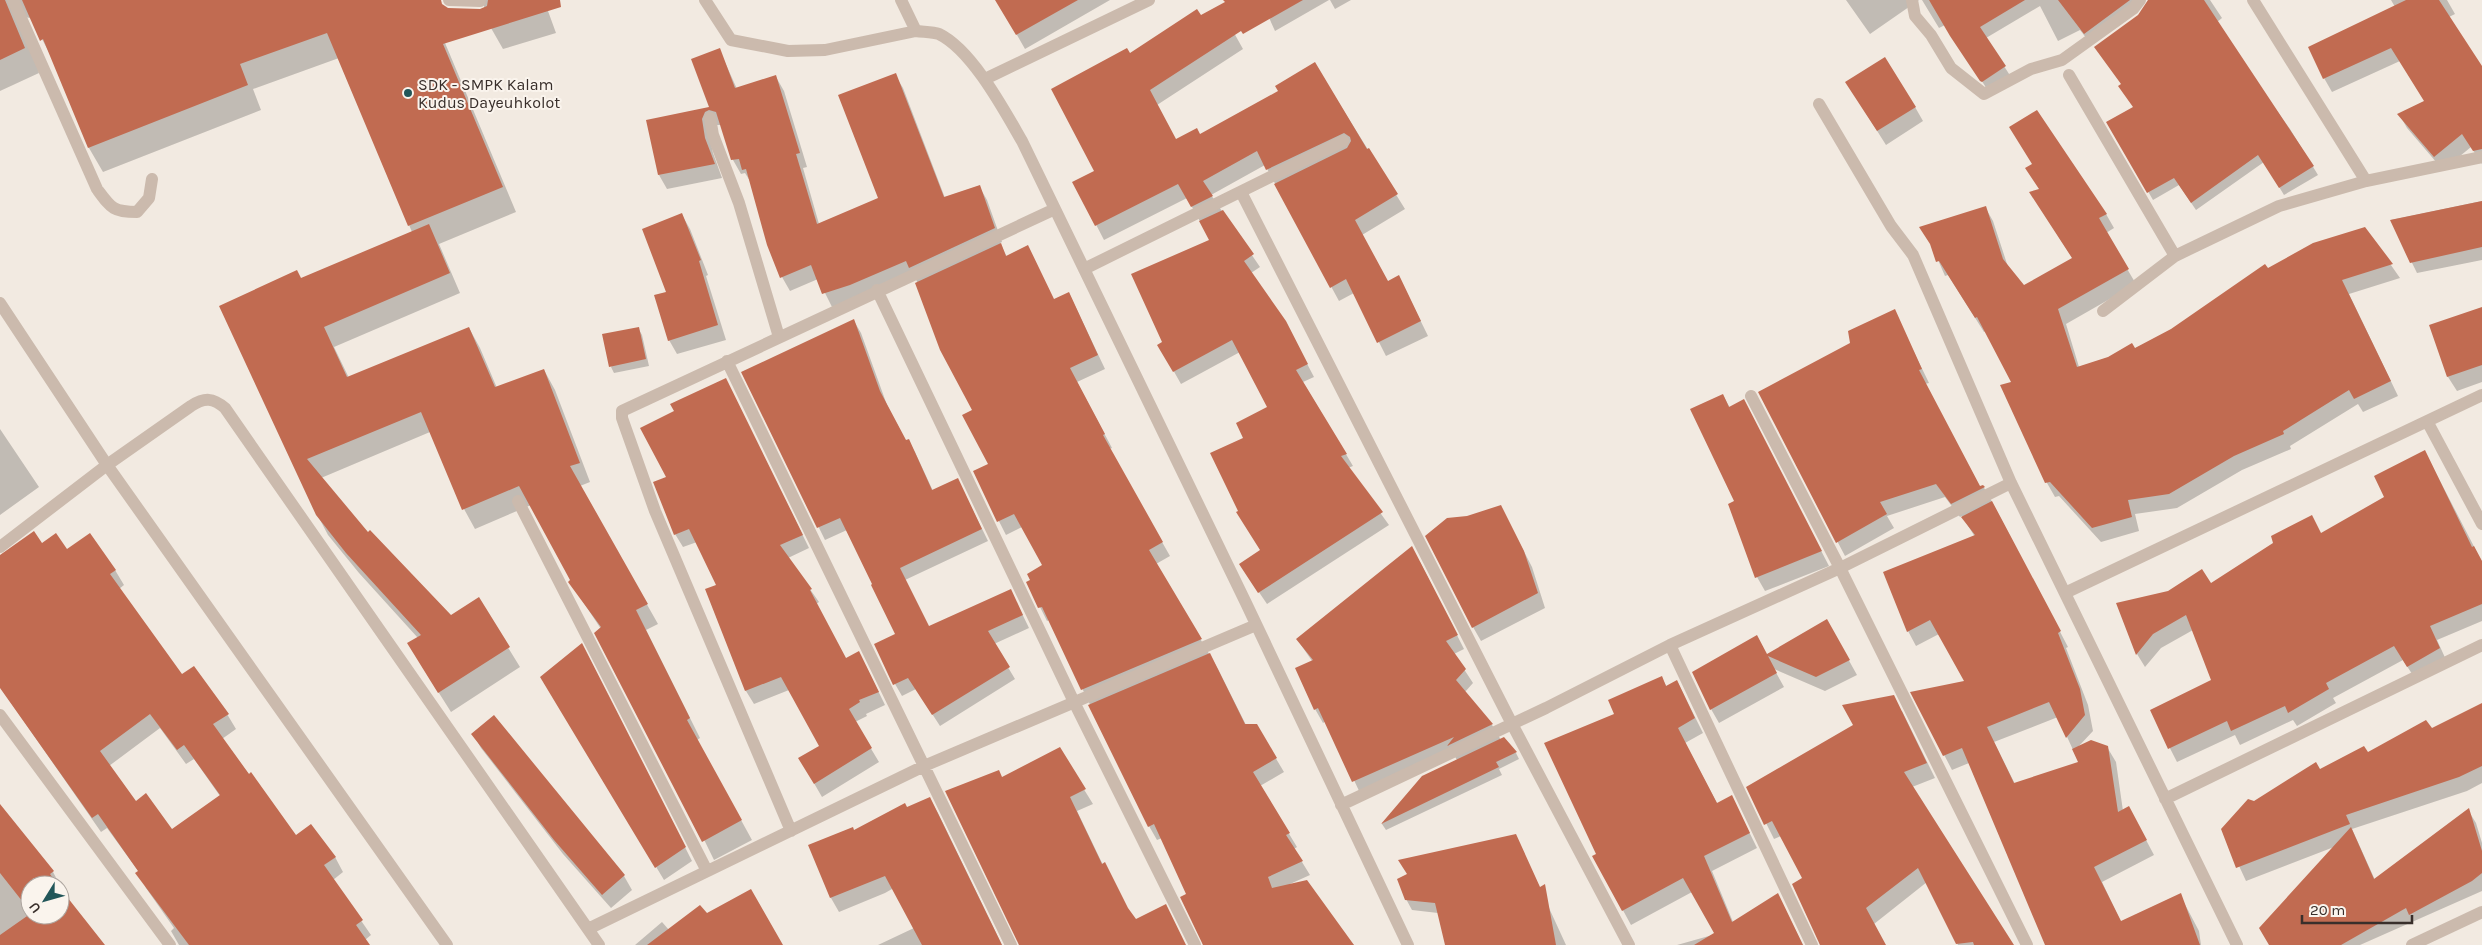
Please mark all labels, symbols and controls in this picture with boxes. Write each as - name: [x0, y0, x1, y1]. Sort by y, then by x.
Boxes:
- place label: SDK - SMPK Kalam Kudus Dayeuhkolot: [418, 75, 560, 112]
- marker: SDK - SMPK Kalam Kudus Dayeuhkolot: [402, 87, 414, 99]
- north arrow: [20, 875, 70, 925]
- scale bar: [2302, 892, 2412, 924]
- text: U: [25, 899, 45, 917]
- text: 20 m: [2310, 901, 2345, 919]

